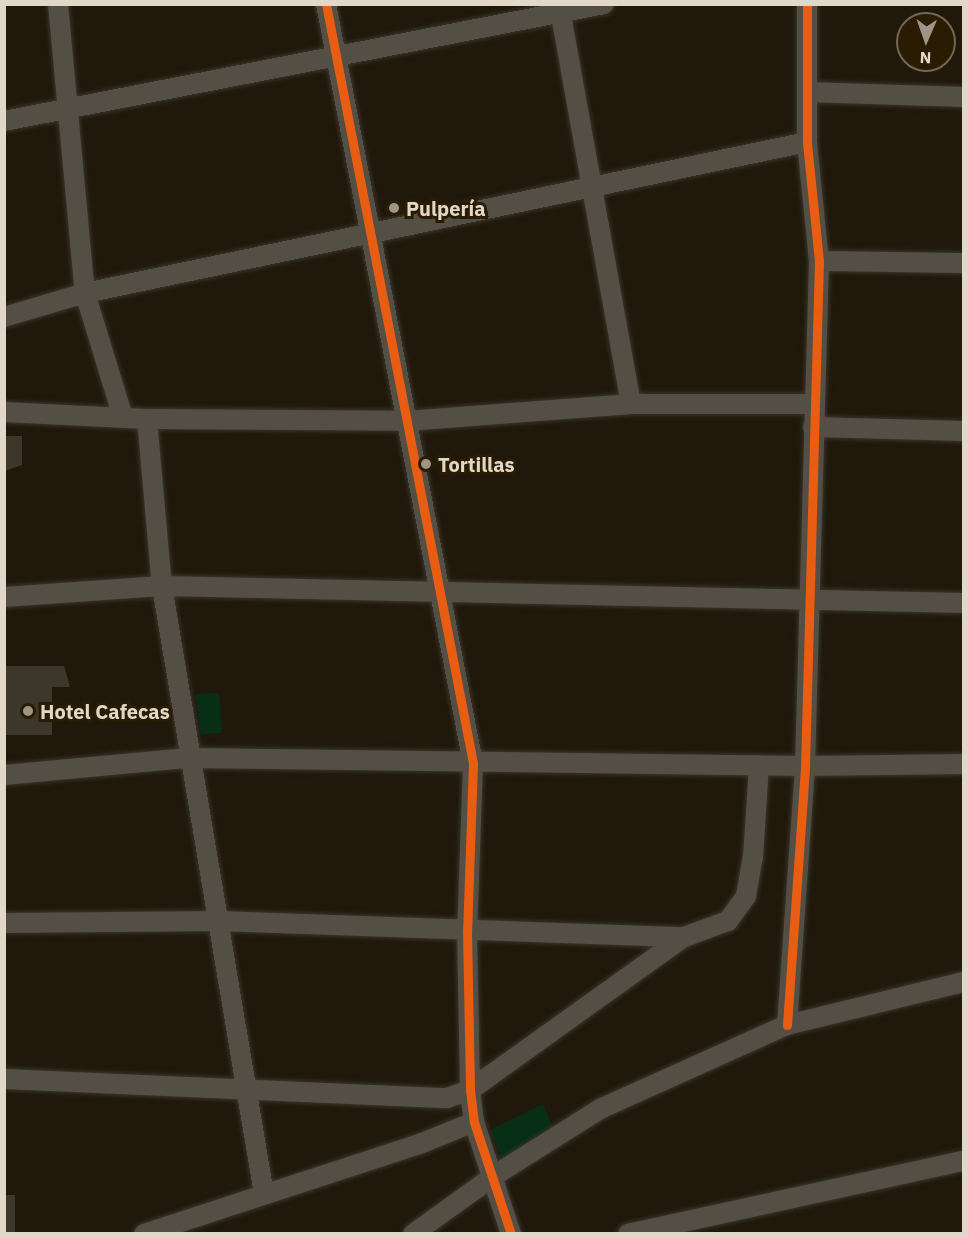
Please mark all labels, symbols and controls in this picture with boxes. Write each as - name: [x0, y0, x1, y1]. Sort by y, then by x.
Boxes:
- north arrow: [896, 12, 956, 72]
- text: N: [919, 48, 932, 68]
- place label: Pulpería: [406, 196, 486, 220]
- marker: Pulpería: [387, 201, 401, 215]
- place label: Tortillas: [438, 452, 515, 476]
- marker: Tortillas: [419, 457, 433, 471]
- place label: Hotel Cafecas: [40, 699, 170, 723]
- marker: Hotel Cafecas: [21, 704, 35, 718]

